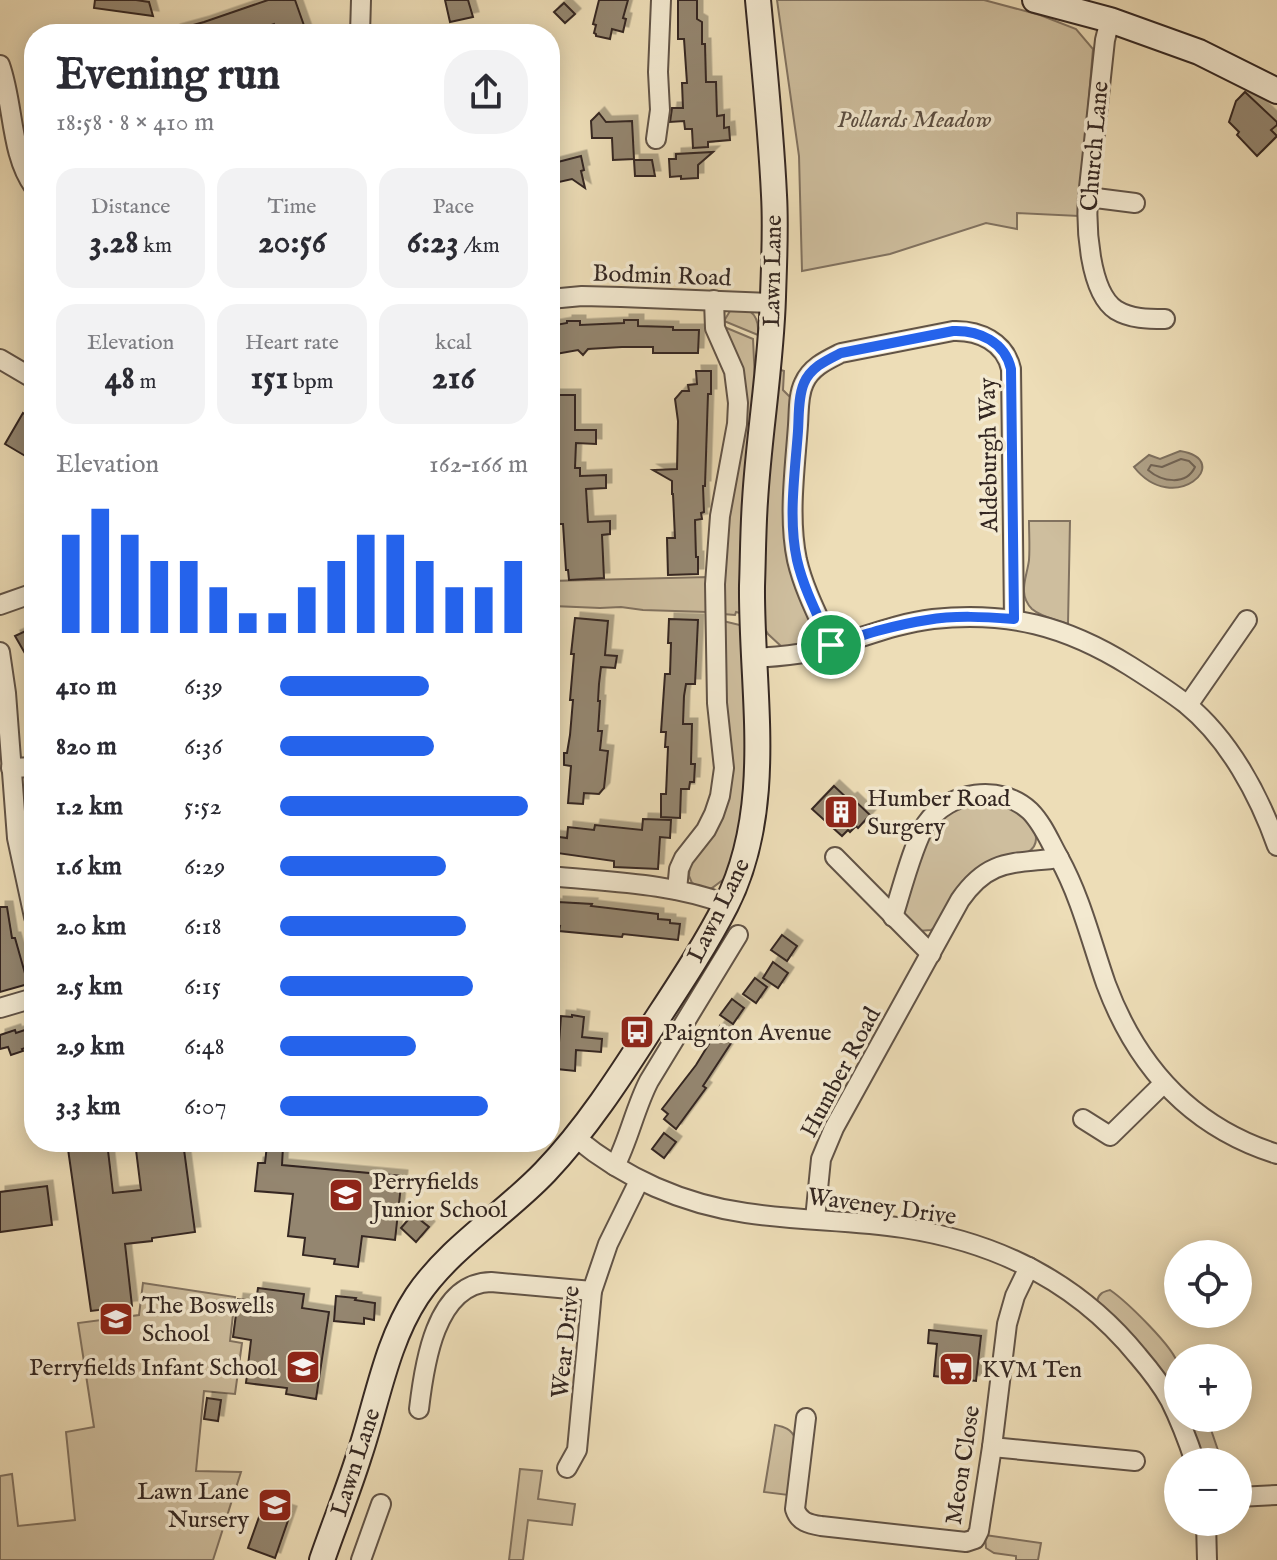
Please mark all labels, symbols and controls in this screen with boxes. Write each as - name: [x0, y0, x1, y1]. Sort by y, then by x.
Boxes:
- text: Evening run: [56, 48, 280, 104]
- button: share: [444, 50, 528, 134]
- street label: Church Lane: [1074, 80, 1117, 213]
- park label: Pollards Meadow: [837, 105, 992, 136]
- text: 18:58 · 8 × 410 m: [56, 106, 214, 139]
- text: Distance: [91, 193, 170, 221]
- text: Time: [268, 193, 316, 221]
- text: Pace: [433, 193, 474, 221]
- street label: Lawn Lane: [757, 215, 790, 327]
- text: 3.28: [89, 221, 139, 264]
- text: 20:56: [258, 221, 326, 264]
- text: 6:23: [407, 221, 459, 264]
- text: km: [139, 232, 172, 260]
- text: /km: [459, 232, 500, 260]
- street label: Bodmin Road: [592, 259, 732, 294]
- text: Elevation: [87, 329, 174, 357]
- text: Heart rate: [245, 329, 339, 357]
- text: kcal: [435, 329, 472, 357]
- text: 48: [105, 357, 135, 400]
- text: 151: [250, 357, 288, 400]
- text: 216: [432, 357, 475, 400]
- text: m: [135, 368, 157, 396]
- text: bpm: [288, 368, 334, 396]
- street label: Aldeburgh Way: [973, 377, 1006, 534]
- text: Elevation: [56, 448, 159, 481]
- text: 162–166 m: [429, 448, 528, 481]
- pin: [797, 611, 865, 679]
- icon: arrive: [809, 623, 853, 667]
- text: 410 m: [56, 670, 117, 703]
- text: 6:39: [184, 670, 223, 703]
- text: 820 m: [56, 730, 117, 763]
- text: 6:36: [184, 730, 223, 763]
- place label: Humber Road Surgery: [867, 784, 1011, 843]
- text: 1.2 km: [56, 790, 123, 823]
- text: 5:52: [184, 790, 222, 823]
- building icon: Humber Road Surgery: [822, 793, 860, 831]
- text: 1.6 km: [56, 850, 122, 883]
- text: 6:29: [184, 850, 225, 883]
- street label: Lawn Lane: [681, 853, 758, 968]
- text: 2.0 km: [56, 910, 126, 943]
- text: 6:18: [184, 910, 222, 943]
- text: 2.5 km: [56, 970, 123, 1003]
- text: 6:15: [184, 970, 221, 1003]
- street label: Humber Road: [794, 1002, 889, 1143]
- bus stop icon: Paignton Avenue: [618, 1013, 656, 1051]
- place label: Paignton Avenue: [663, 1018, 832, 1049]
- text: 2.9 km: [56, 1030, 125, 1063]
- text: 6:48: [184, 1030, 225, 1063]
- text: 3.3 km: [56, 1090, 121, 1123]
- text: 6:07: [184, 1090, 227, 1123]
- place label: Perryfields Junior School: [369, 1167, 508, 1226]
- school or university icon: Perryfields Junior School: [327, 1176, 365, 1214]
- street label: Waveney Drive: [805, 1182, 958, 1233]
- map controls: [1164, 1240, 1252, 1536]
- button: locate: [1164, 1240, 1252, 1328]
- street label: Wear Drive: [545, 1284, 588, 1400]
- place label: The Boswells School: [142, 1291, 274, 1350]
- school or university icon: The Boswells School: [97, 1300, 135, 1338]
- button: +: [1164, 1344, 1252, 1432]
- school or university icon: Perryfields Infant School: [284, 1348, 322, 1386]
- supermarket icon: KVM Ten: [937, 1350, 975, 1388]
- place label: Perryfields Infant School: [29, 1353, 277, 1384]
- place label: KVM Ten: [982, 1355, 1082, 1386]
- street label: Meon Close: [939, 1403, 988, 1527]
- street label: Lawn Lane: [324, 1404, 388, 1521]
- button: −: [1164, 1448, 1252, 1536]
- place label: Lawn Lane Nursery: [137, 1477, 249, 1536]
- school or university icon: Lawn Lane Nursery: [256, 1486, 294, 1524]

